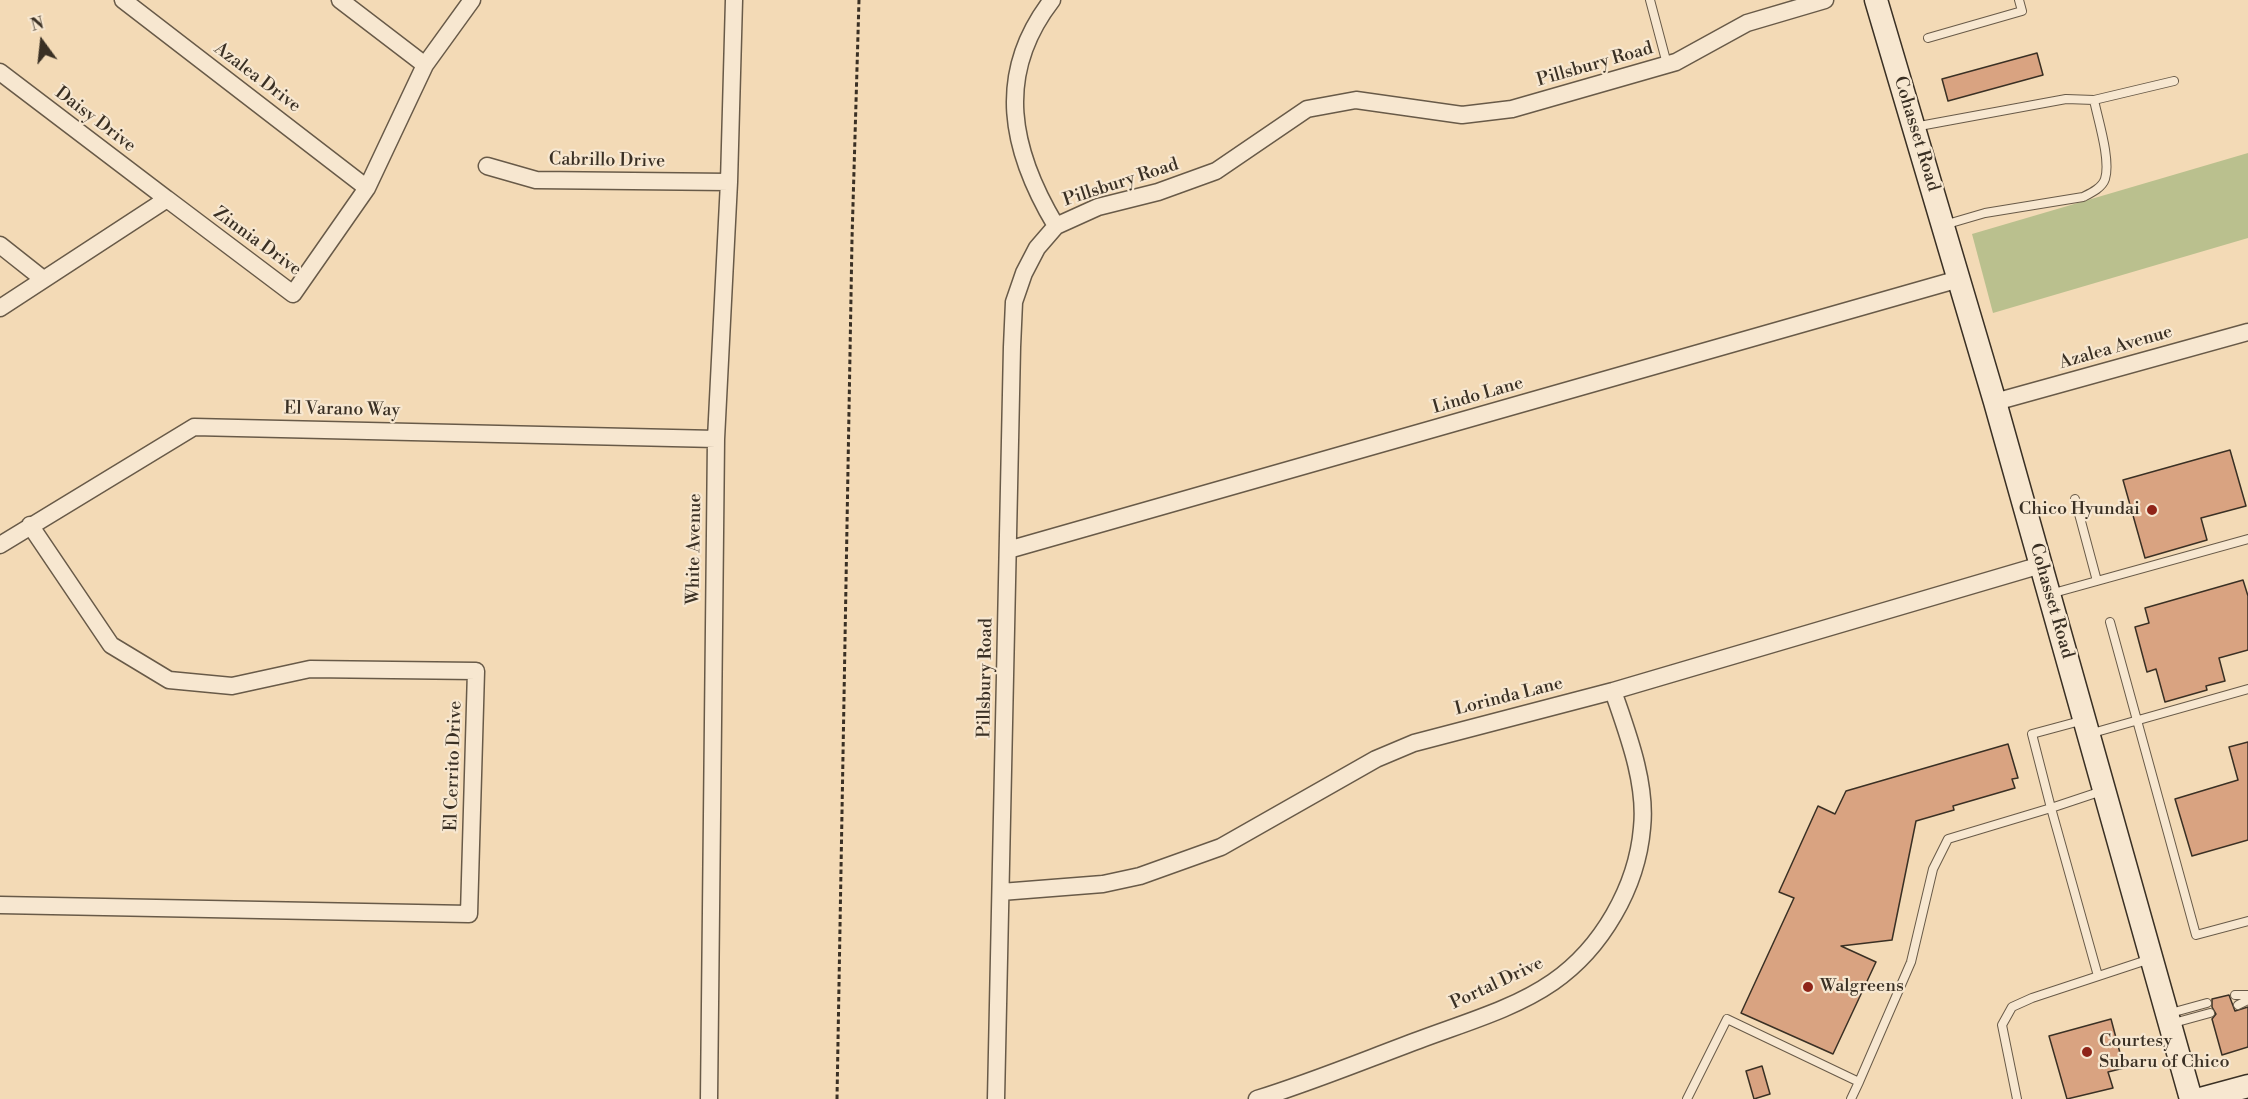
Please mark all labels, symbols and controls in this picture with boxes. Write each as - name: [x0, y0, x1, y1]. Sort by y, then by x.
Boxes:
- north arrow: [12, 12, 72, 72]
- text: N: [29, 13, 46, 36]
- street label: Azalea Drive: [209, 38, 305, 118]
- street label: Pillsbury Road: [1534, 38, 1656, 92]
- street label: Cohasset Road: [1888, 74, 1944, 194]
- street label: Daisy Drive: [50, 83, 140, 157]
- street label: Cabrillo Drive: [549, 149, 665, 173]
- street label: Pillsbury Road: [1061, 154, 1181, 212]
- street label: Zinnia Drive: [209, 203, 305, 281]
- street label: Azalea Avenue: [2057, 322, 2175, 374]
- street label: Lindo Lane: [1430, 373, 1526, 419]
- street label: El Varano Way: [284, 398, 400, 422]
- street label: White Avenue: [683, 493, 707, 605]
- place label: Chico Hyundai: [2019, 499, 2140, 521]
- marker: Chico Hyundai: [2145, 503, 2159, 517]
- street label: Cohasset Road: [2024, 541, 2078, 661]
- street label: Pillsbury Road: [974, 618, 998, 738]
- street label: Lorinda Lane: [1453, 673, 1565, 721]
- street label: El Cerrito Drive: [441, 700, 467, 832]
- street label: Portal Drive: [1447, 953, 1547, 1015]
- place label: Walgreens: [1820, 976, 1904, 998]
- marker: Walgreens: [1801, 980, 1815, 994]
- place label: Courtesy Subaru of Chico: [2099, 1031, 2229, 1074]
- marker: Courtesy Subaru of Chico: [2080, 1045, 2094, 1059]

